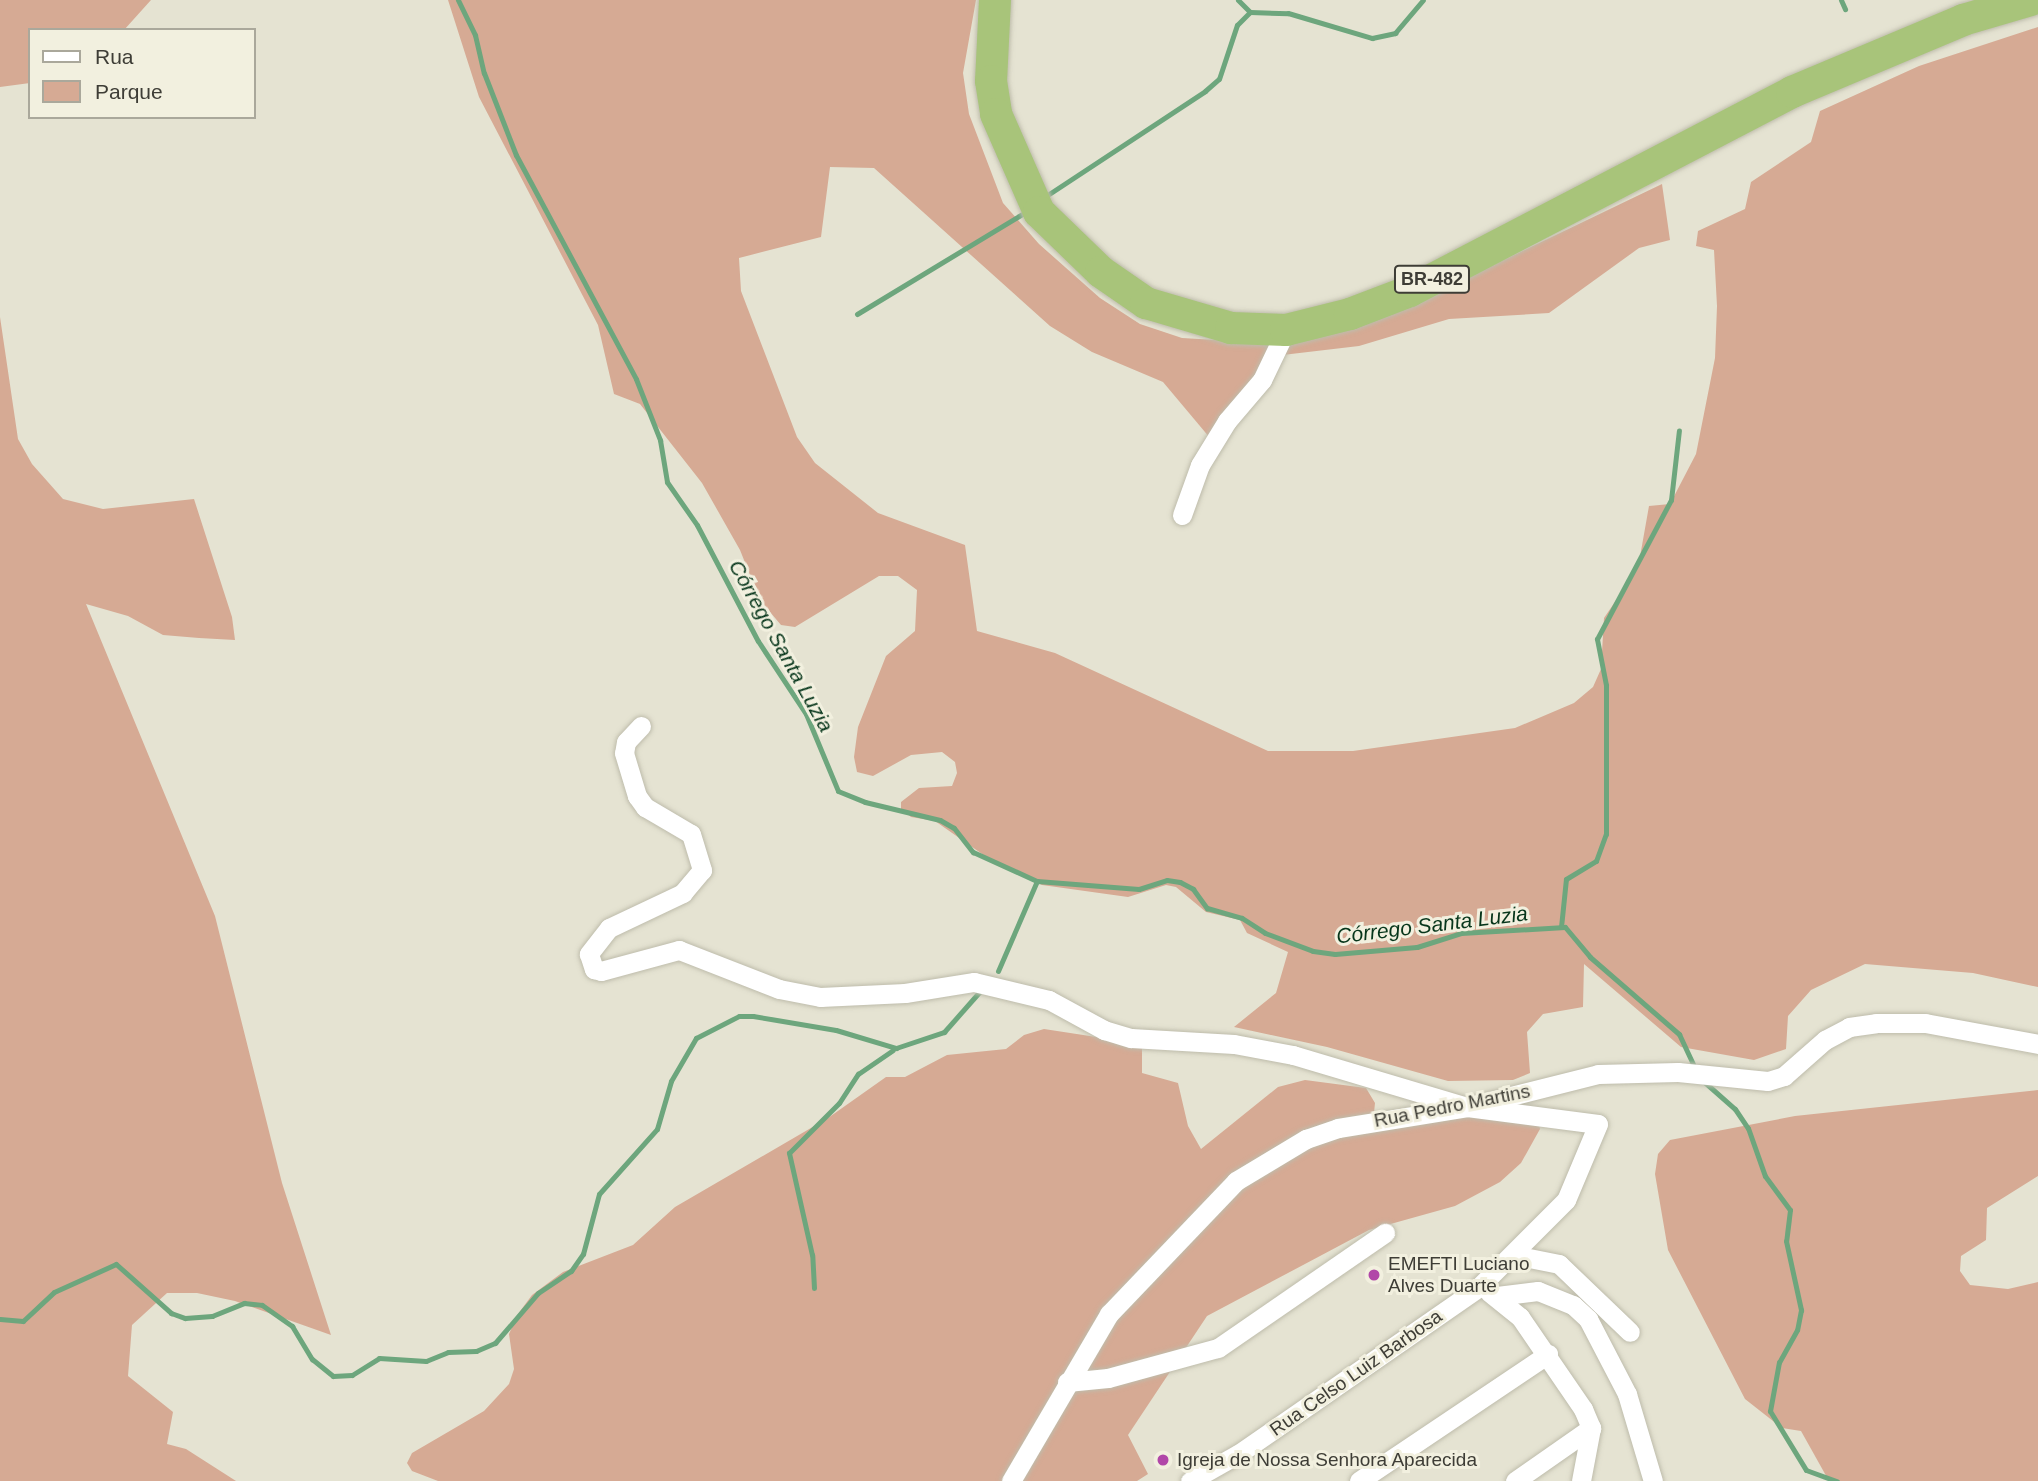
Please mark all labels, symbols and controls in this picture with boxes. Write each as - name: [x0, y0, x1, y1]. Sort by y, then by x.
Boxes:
- legend: [28, 28, 256, 119]
- text: Rua: [95, 45, 134, 68]
- text: Parque: [95, 80, 163, 103]
- road number: BR-482: [1394, 264, 1470, 293]
- water label: Córrego Santa Luzia: [723, 556, 839, 736]
- water label: Córrego Santa Luzia: [1335, 901, 1529, 949]
- street label: Rua Pedro Martins: [1372, 1080, 1532, 1132]
- place label: EMEFTI Luciano Alves Duarte: [1388, 1253, 1529, 1297]
- marker: EMEFTI Luciano Alves Duarte: [1366, 1267, 1382, 1283]
- street label: Rua Celso Luiz Barbosa: [1266, 1305, 1446, 1441]
- place label: Igreja de Nossa Senhora Aparecida: [1177, 1449, 1478, 1471]
- marker: Igreja de Nossa Senhora Aparecida: [1155, 1452, 1171, 1468]

